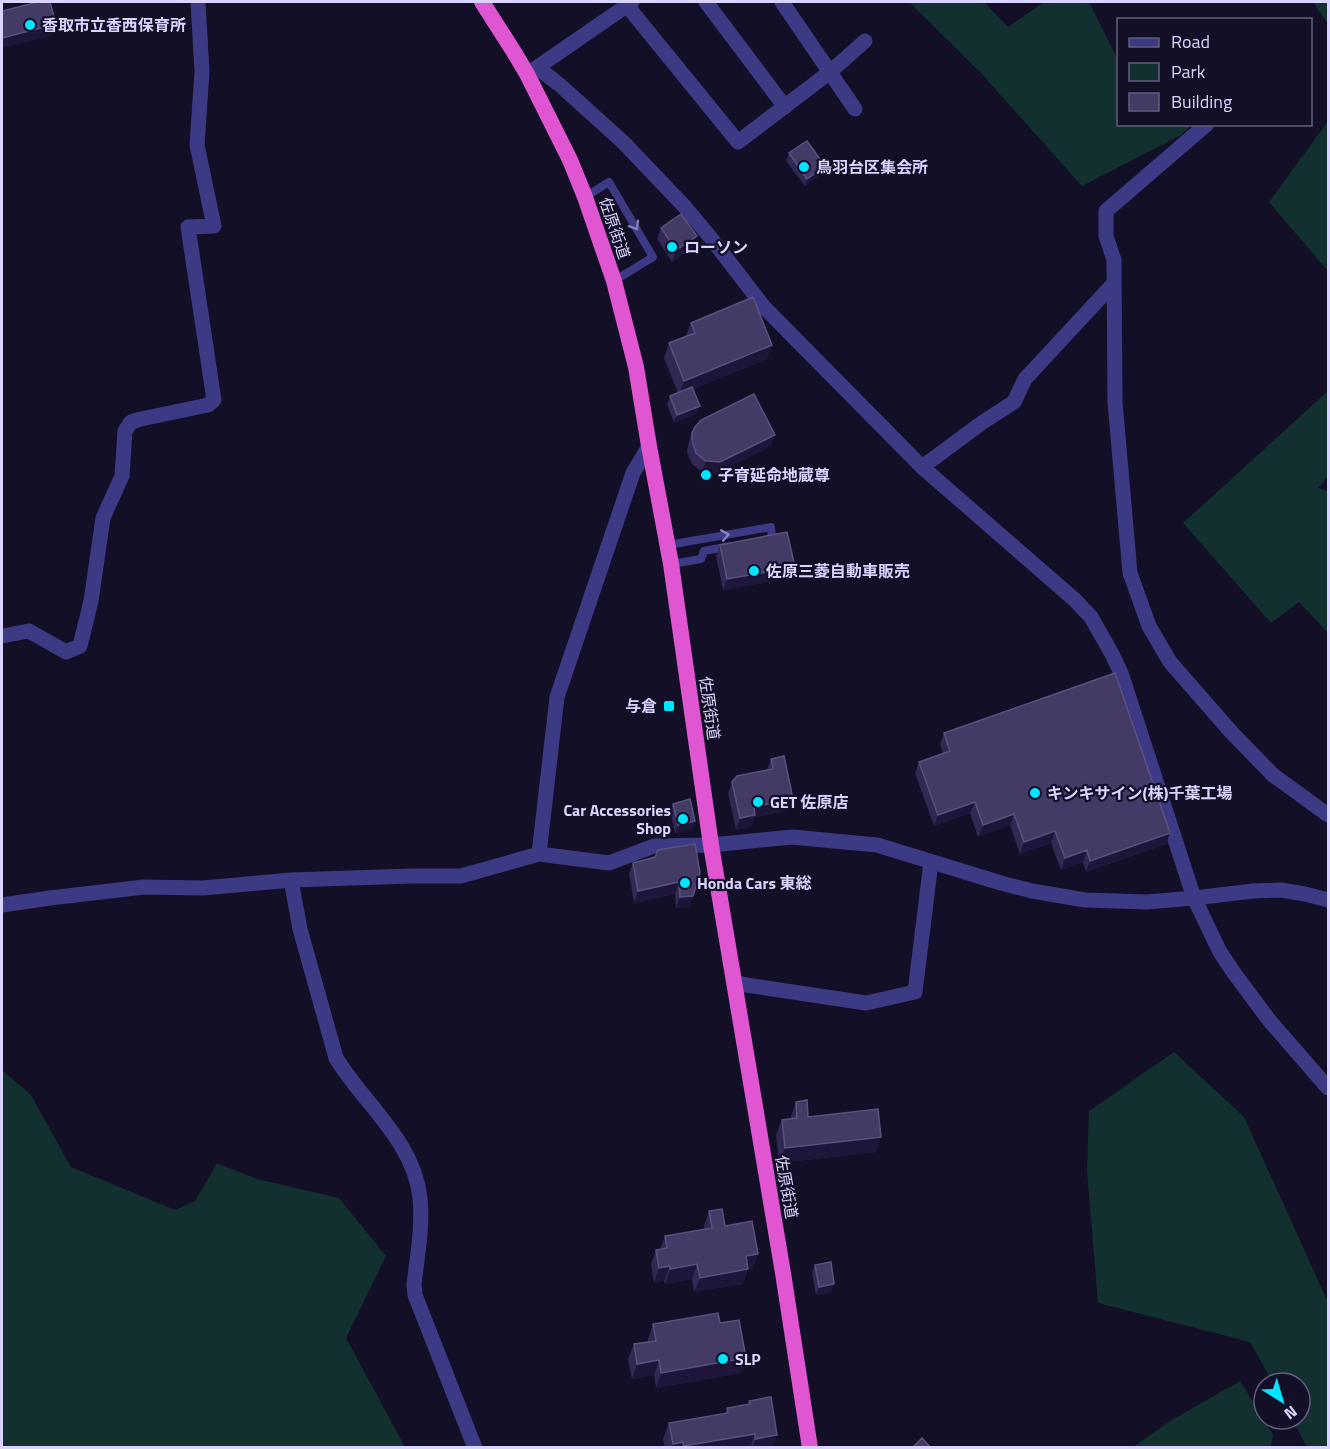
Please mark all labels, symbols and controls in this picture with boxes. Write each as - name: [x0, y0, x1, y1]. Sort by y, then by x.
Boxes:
- place label: 香取市立香西保育所: [42, 13, 186, 37]
- marker: 香取市立香西保育所: [23, 18, 37, 32]
- legend: [1117, 18, 1312, 126]
- text: Road: [1171, 28, 1210, 55]
- text: Park: [1171, 58, 1206, 85]
- text: Building: [1171, 88, 1232, 115]
- place label: 鳥羽台区集会所: [816, 155, 928, 179]
- marker: 鳥羽台区集会所: [797, 160, 811, 174]
- street label: 佐原街道: [593, 194, 637, 262]
- one-way arrow: [627, 220, 639, 230]
- place label: ローソン: [684, 235, 748, 259]
- marker: ローソン: [665, 240, 679, 254]
- place label: 子育延命地蔵尊: [718, 463, 830, 487]
- marker: 子育延命地蔵尊: [699, 468, 713, 482]
- one-way arrow: [720, 529, 730, 542]
- place label: 佐原三菱自動車販売: [765, 559, 910, 583]
- marker: 佐原三菱自動車販売: [747, 564, 761, 578]
- street label: 佐原街道: [694, 675, 726, 741]
- place label: 与倉: [625, 694, 657, 718]
- marker: 与倉: [662, 699, 676, 713]
- place label: キンキサイン(株)千葉工場: [1047, 781, 1232, 805]
- marker: キンキサイン(株)千葉工場: [1028, 786, 1042, 800]
- place label: GET 佐原店: [770, 790, 849, 814]
- marker: GET 佐原店: [751, 795, 765, 809]
- place label: Car Accessories Shop: [563, 798, 671, 840]
- marker: Car Accessories Shop: [676, 812, 690, 826]
- place label: Honda Cars 東総: [697, 871, 811, 895]
- marker: Honda Cars 東総: [678, 876, 692, 890]
- street label: 佐原街道: [770, 1153, 804, 1221]
- place label: SLP: [735, 1347, 761, 1371]
- marker: SLP: [716, 1352, 730, 1366]
- north arrow: [1252, 1371, 1312, 1431]
- text: N: [1279, 1400, 1303, 1426]

